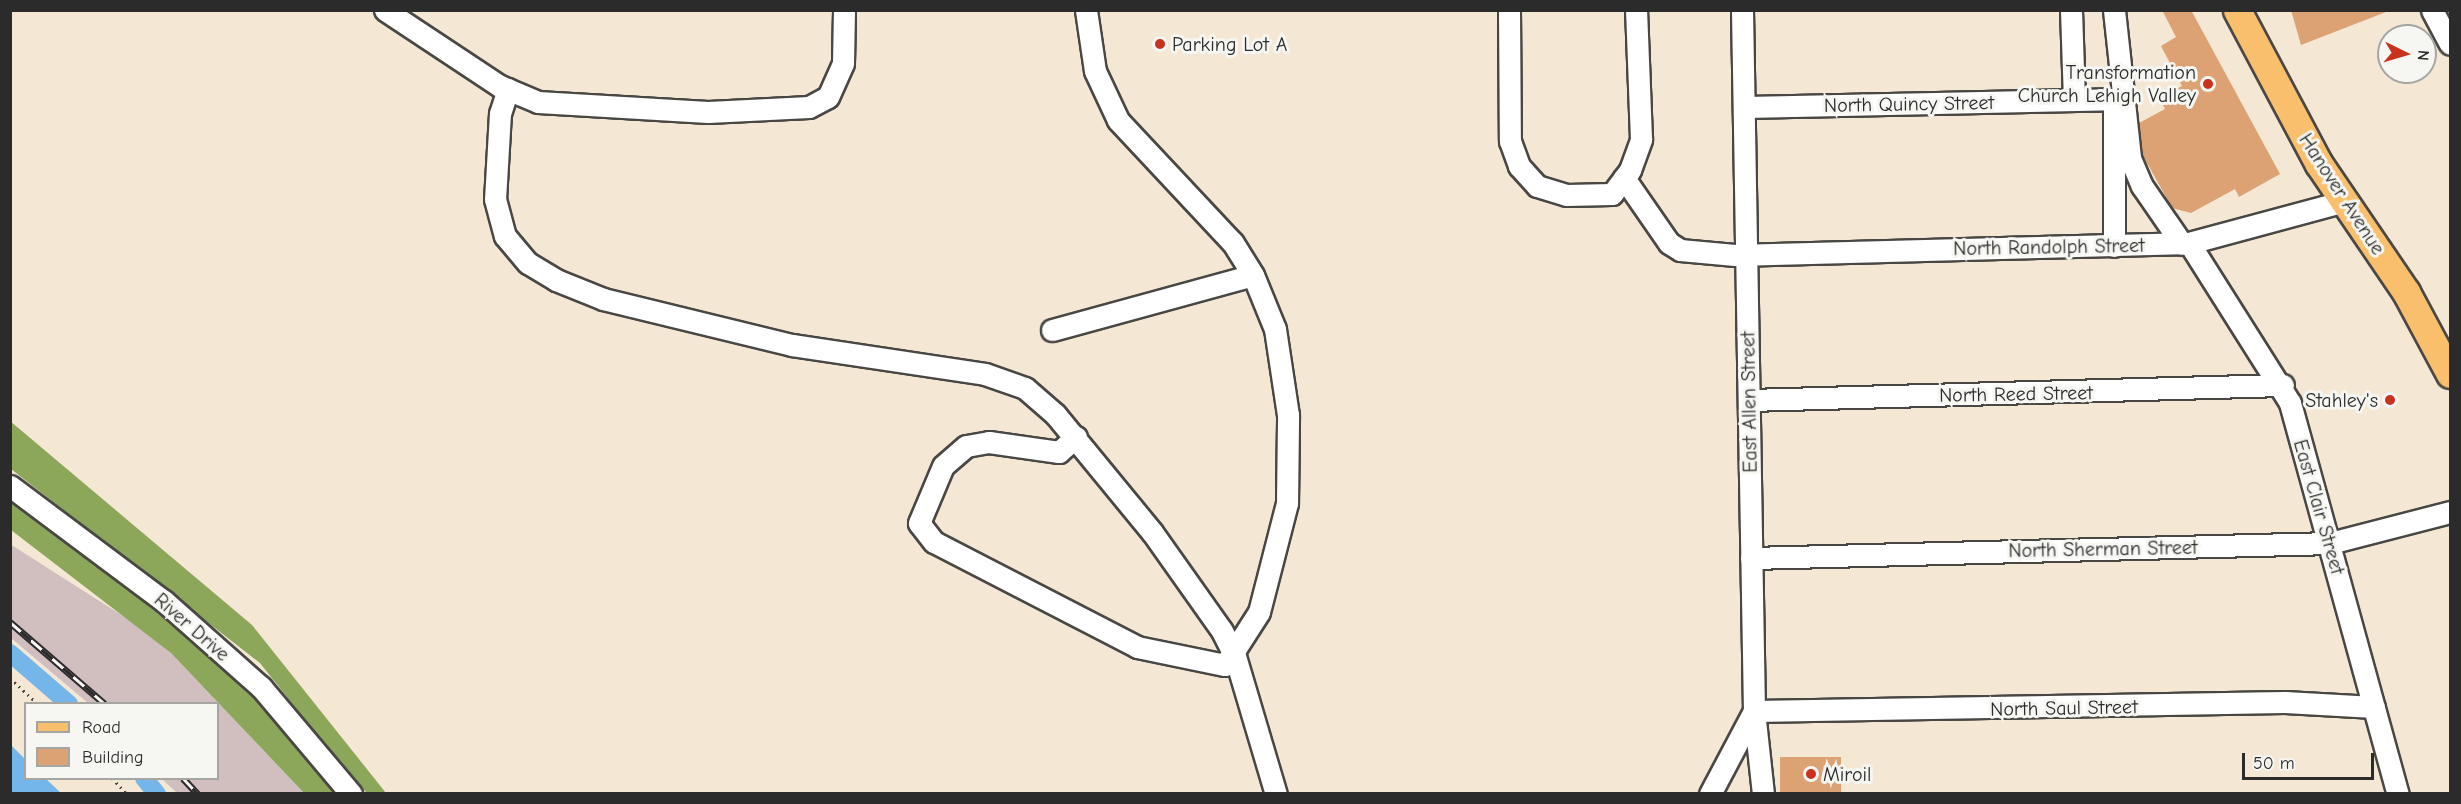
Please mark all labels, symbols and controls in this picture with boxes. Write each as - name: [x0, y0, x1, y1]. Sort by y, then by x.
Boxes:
- north arrow: [2377, 24, 2437, 84]
- place label: Parking Lot A: [1172, 32, 1287, 56]
- marker: Parking Lot A: [1153, 37, 1167, 51]
- text: N: [2414, 49, 2432, 61]
- place label: Transformation Church Lehigh Valley: [2018, 60, 2196, 107]
- marker: Transformation Church Lehigh Valley: [2201, 77, 2215, 91]
- street label: North Quincy Street: [1824, 91, 1994, 117]
- street label: Hanover Avenue: [2294, 129, 2390, 259]
- street label: North Randolph Street: [1953, 233, 2145, 261]
- street label: East Allen Street: [1736, 331, 1762, 473]
- street label: North Reed Street: [1939, 381, 2093, 407]
- place label: Stahley's: [2305, 388, 2378, 412]
- marker: Stahley's: [2383, 393, 2397, 407]
- street label: East Clair Street: [2288, 437, 2350, 577]
- street label: North Sherman Street: [2008, 535, 2198, 563]
- street label: River Drive: [149, 588, 235, 666]
- street label: North Saul Street: [1990, 695, 2138, 721]
- legend: [24, 702, 219, 780]
- text: Road: [82, 717, 121, 738]
- scale bar: [2245, 741, 2377, 779]
- text: Building: [82, 747, 144, 768]
- text: 50 m: [2253, 753, 2295, 774]
- place label: Miroil: [1823, 762, 1871, 786]
- marker: Miroil: [1804, 767, 1818, 781]

